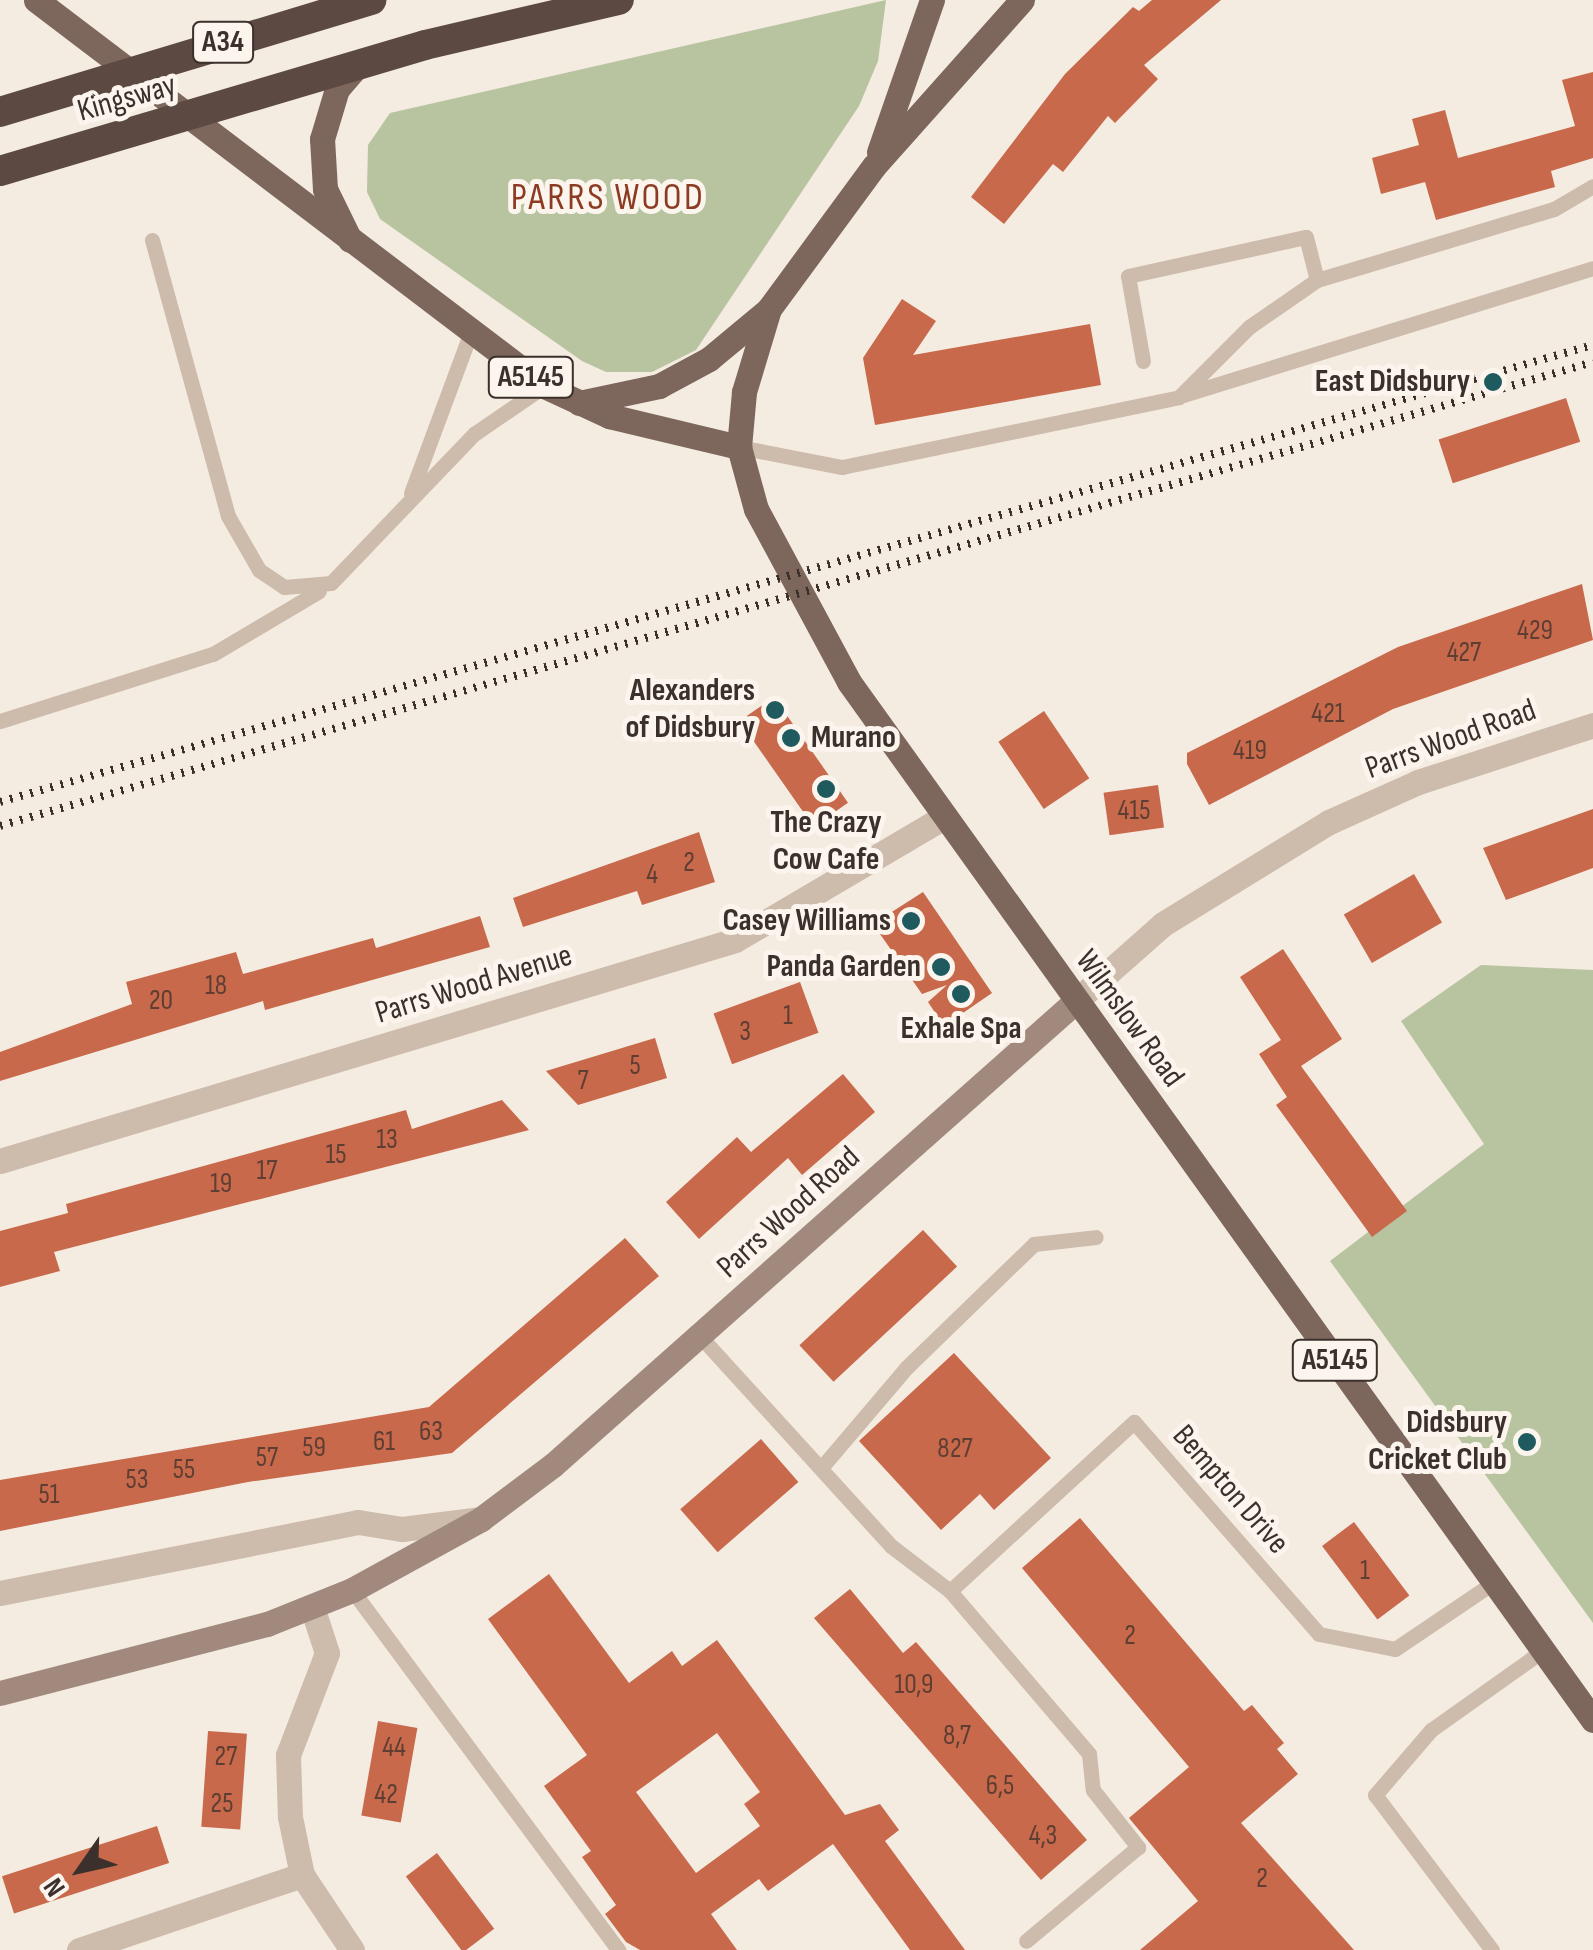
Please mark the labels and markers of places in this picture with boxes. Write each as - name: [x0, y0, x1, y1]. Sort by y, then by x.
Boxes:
- place label: East Didsbury: [1315, 363, 1470, 401]
- marker: East Didsbury: [1480, 369, 1506, 395]
- place label: Alexanders of Didsbury: [625, 673, 755, 748]
- marker: Alexanders of Didsbury: [764, 699, 786, 721]
- place label: Murano: [811, 719, 896, 757]
- marker: Murano: [780, 727, 802, 749]
- marker: The Crazy Cow Cafe: [815, 778, 837, 800]
- place label: The Crazy Cow Cafe: [770, 805, 882, 880]
- place label: Casey Williams: [722, 902, 891, 940]
- marker: Casey Williams: [900, 910, 922, 932]
- place label: Panda Garden: [766, 948, 921, 986]
- marker: Panda Garden: [930, 956, 952, 978]
- marker: Exhale Spa: [950, 983, 972, 1005]
- place label: Exhale Spa: [900, 1010, 1022, 1048]
- place label: Didsbury Cricket Club: [1368, 1405, 1507, 1480]
- marker: Didsbury Cricket Club: [1516, 1431, 1538, 1453]

